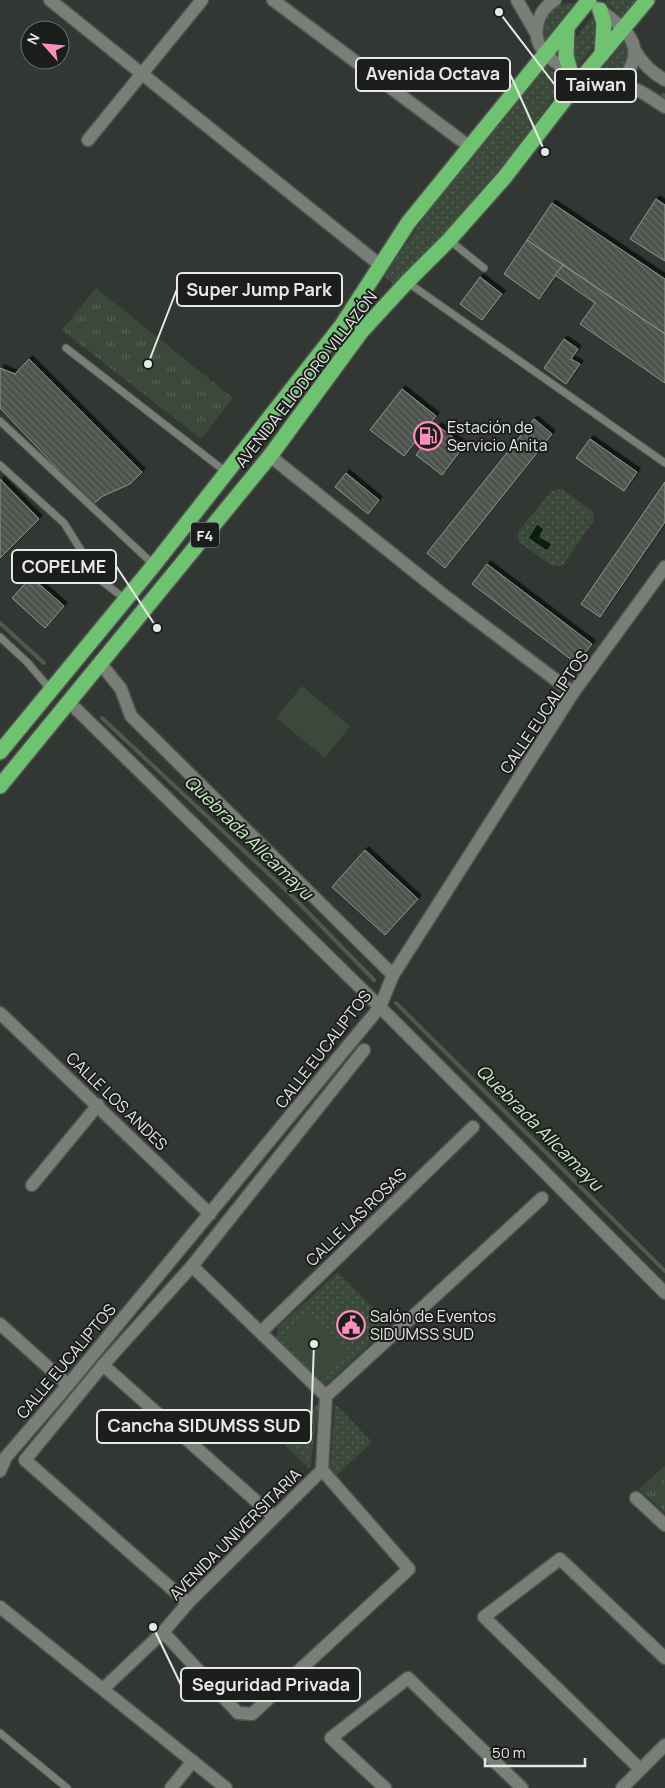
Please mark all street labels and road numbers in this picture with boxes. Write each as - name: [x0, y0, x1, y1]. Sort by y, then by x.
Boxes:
- street label: AVENIDA ELIODORO VILLAZÓN: [230, 286, 382, 472]
- road number: F4: [191, 522, 219, 548]
- street label: CALLE EUCALIPTOS: [495, 646, 593, 778]
- street label: CALLE EUCALIPTOS: [270, 985, 376, 1113]
- street label: CALLE LOS ANDES: [62, 1047, 173, 1155]
- street label: CALLE LAS ROSAS: [301, 1163, 411, 1271]
- street label: CALLE EUCALIPTOS: [11, 1299, 121, 1423]
- street label: AVENIDA UNIVERSITARIA: [164, 1463, 306, 1605]

